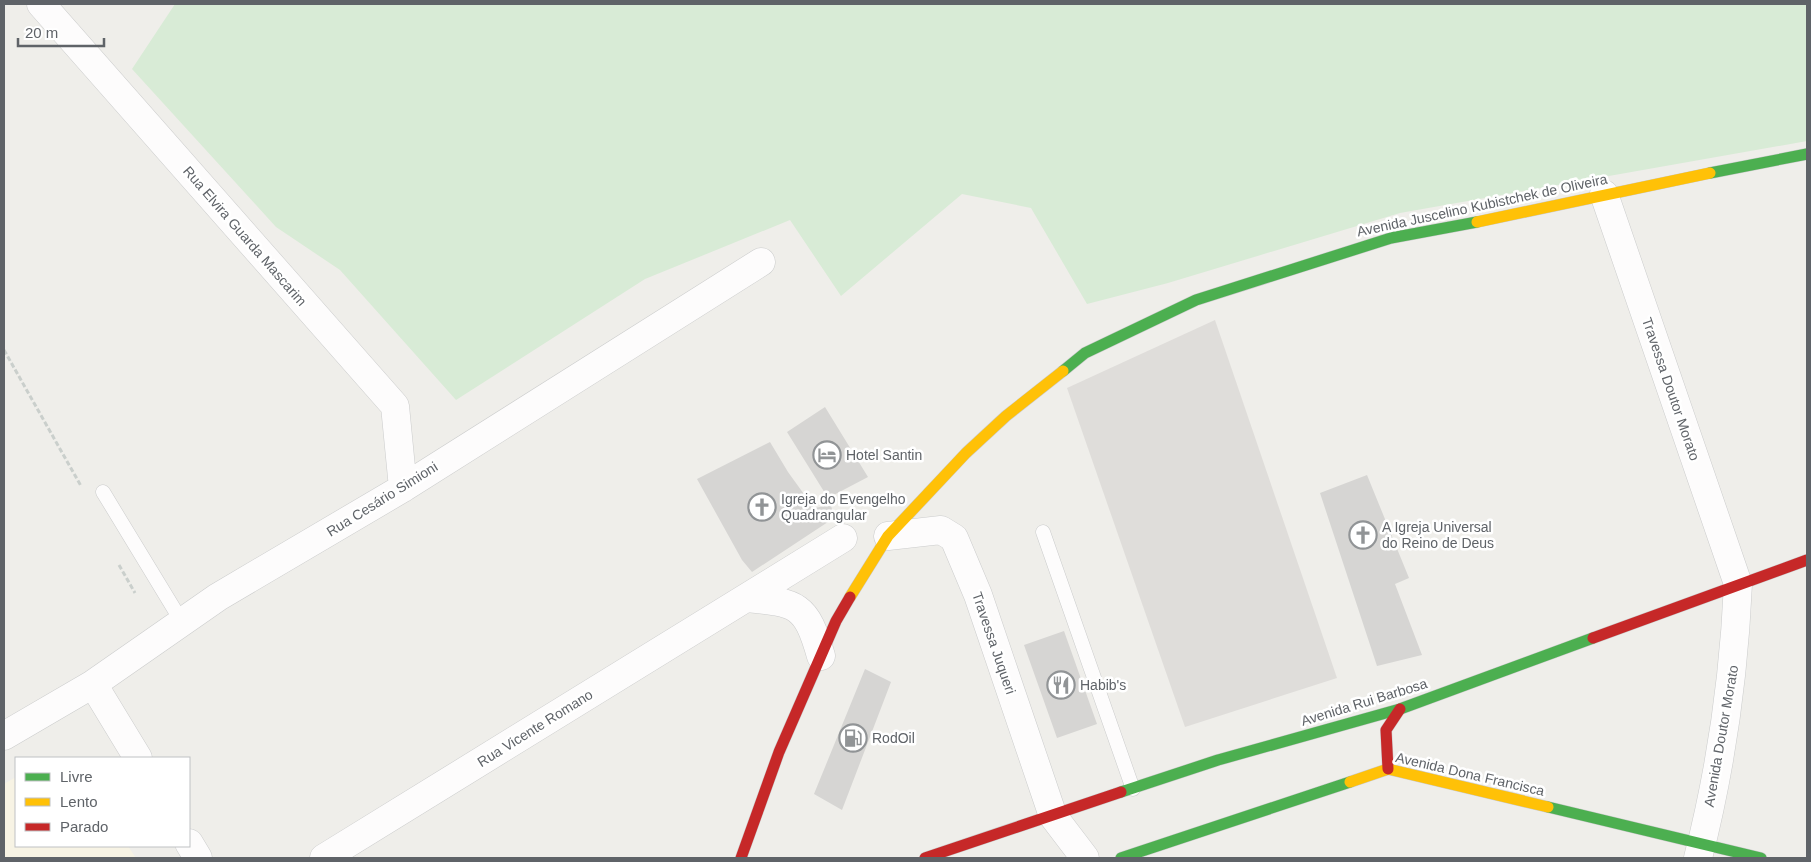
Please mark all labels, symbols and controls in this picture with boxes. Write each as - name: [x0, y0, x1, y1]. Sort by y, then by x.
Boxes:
- scale bar: [18, 15, 104, 47]
- text: 20 m: [25, 24, 58, 41]
- street label: Rua Elvira Guarda Mascarim: [180, 163, 310, 309]
- street label: Avenida Juscelino Kubistchek de Oliveira: [1355, 171, 1609, 239]
- street label: Travessa Doutor Morato: [1639, 315, 1703, 463]
- hotel icon: Hotel Santin: [812, 440, 842, 470]
- place label: Hotel Santin: [846, 447, 922, 463]
- street label: Rua Cesário Simioni: [324, 458, 440, 540]
- place label: Igreja do Evengelho Quadrangular: [781, 491, 906, 523]
- church icon: Igreja do Evengelho Quadrangular: [747, 492, 777, 522]
- place label: A Igreja Universal do Reino de Deus: [1382, 519, 1494, 551]
- church icon: A Igreja Universal do Reino de Deus: [1348, 520, 1378, 550]
- street label: Travessa Juqueri: [969, 590, 1019, 696]
- street label: Avenida Doutor Morato: [1701, 664, 1741, 808]
- restaurant icon: Habib's: [1046, 670, 1076, 700]
- street label: Avenida Rui Barbosa: [1299, 675, 1429, 729]
- place label: Habib's: [1080, 677, 1126, 693]
- street label: Rua Vicente Romano: [474, 686, 596, 770]
- fuel station icon: RodOil: [838, 723, 868, 753]
- place label: RodOil: [872, 730, 915, 746]
- street label: Avenida Dona Francisca: [1394, 749, 1546, 799]
- legend: [15, 757, 190, 847]
- text: Livre: [60, 768, 93, 785]
- text: Lento: [60, 793, 98, 810]
- text: Parado: [60, 818, 108, 835]

